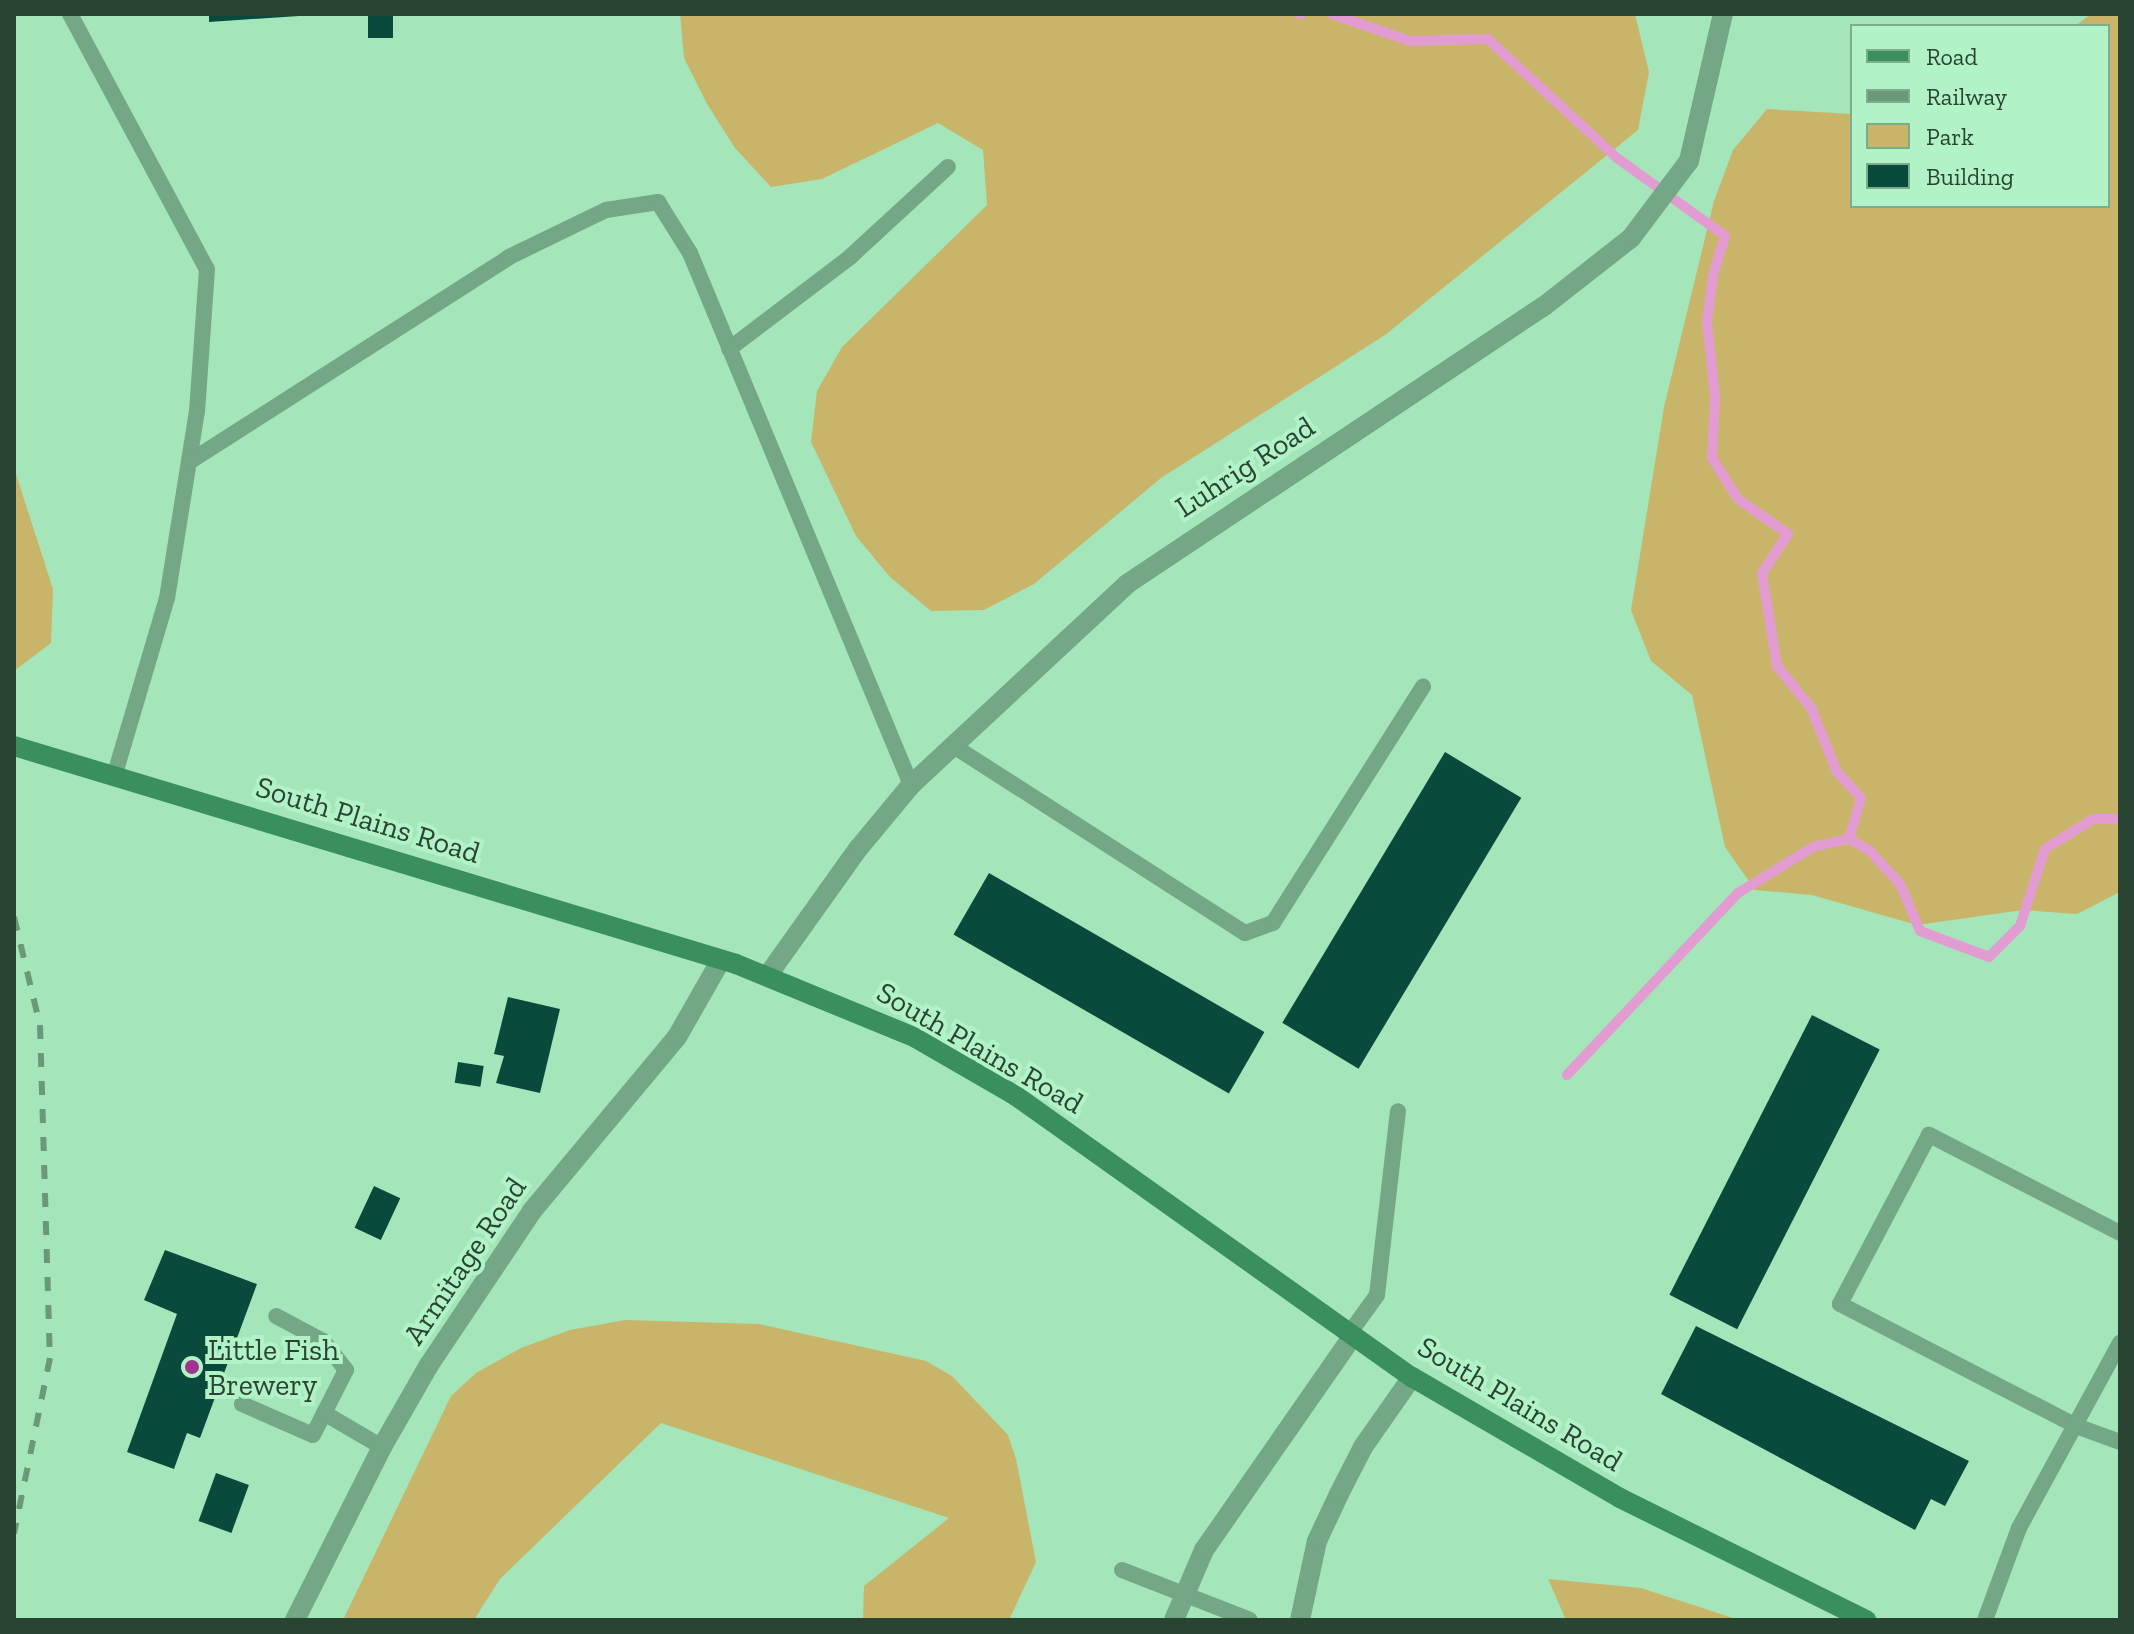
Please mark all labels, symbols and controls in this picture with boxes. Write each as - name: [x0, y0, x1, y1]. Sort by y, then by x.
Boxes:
- legend: [1850, 24, 2110, 208]
- text: Road: [1926, 42, 1978, 71]
- text: Railway: [1926, 82, 2007, 111]
- text: Park: [1926, 122, 1974, 151]
- text: Building: [1926, 162, 2014, 191]
- street label: Luhrig Road: [1169, 409, 1321, 525]
- street label: South Plains Road: [251, 769, 485, 871]
- street label: South Plains Road: [870, 974, 1090, 1122]
- street label: Armitage Road: [396, 1171, 534, 1351]
- street label: South Plains Road: [1411, 1329, 1629, 1479]
- place label: Little Fish Brewery: [208, 1332, 339, 1402]
- marker: Little Fish Brewery: [183, 1358, 201, 1376]

